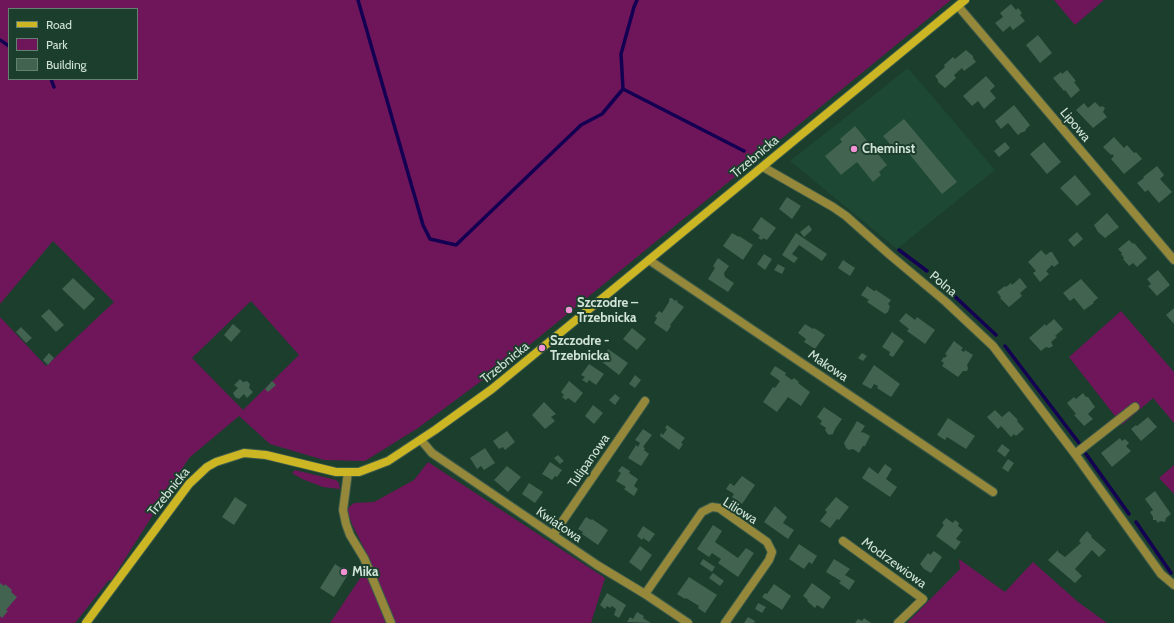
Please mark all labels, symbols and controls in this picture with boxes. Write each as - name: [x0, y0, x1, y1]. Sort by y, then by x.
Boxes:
- legend: [8, 8, 138, 80]
- text: Road: [46, 17, 72, 32]
- text: Park: [46, 37, 68, 52]
- text: Building: [46, 57, 87, 72]
- street label: Lipowa: [1056, 105, 1094, 145]
- street label: Trzebnicka: [728, 132, 782, 182]
- place label: Cheminst: [862, 141, 915, 157]
- marker: Cheminst: [849, 144, 859, 154]
- street label: Polna: [926, 268, 960, 300]
- place label: Szczodre – Trzebnicka: [577, 295, 638, 326]
- marker: Szczodre – Trzebnicka: [564, 305, 574, 315]
- place label: Szczodre - Trzebnicka: [550, 333, 610, 364]
- street label: Trzebnicka: [478, 339, 532, 387]
- marker: Szczodre - Trzebnicka: [537, 343, 547, 353]
- street label: Makowa: [805, 347, 851, 385]
- street label: Tulipanowa: [565, 431, 613, 491]
- street label: Trzebnicka: [145, 465, 193, 519]
- street label: Liliowa: [720, 494, 760, 528]
- street label: Kwiatowa: [533, 504, 585, 546]
- street label: Modrzewiowa: [859, 534, 929, 592]
- place label: Mika: [352, 564, 379, 580]
- marker: Mika: [339, 567, 349, 577]

